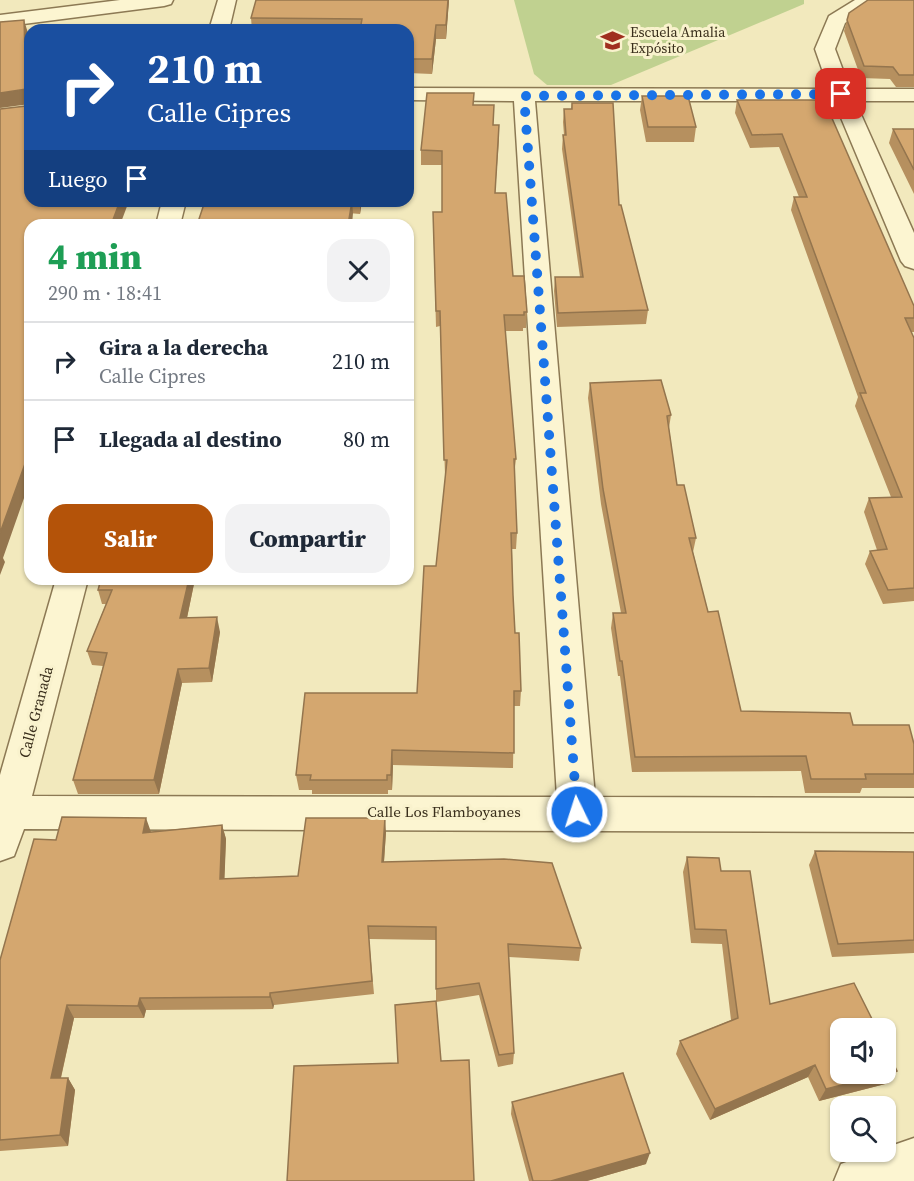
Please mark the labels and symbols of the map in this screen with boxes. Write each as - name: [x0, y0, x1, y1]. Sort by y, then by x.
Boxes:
- place label: Escuela Amalia Expósito: [630, 22, 726, 58]
- school or university icon: Escuela Amalia Expósito: [599, 27, 625, 53]
- pin: [815, 68, 866, 119]
- street label: Calle Granada: [13, 663, 58, 760]
- position arrow: [545, 780, 609, 844]
- street label: Calle Los Flamboyanes: [367, 801, 521, 822]

